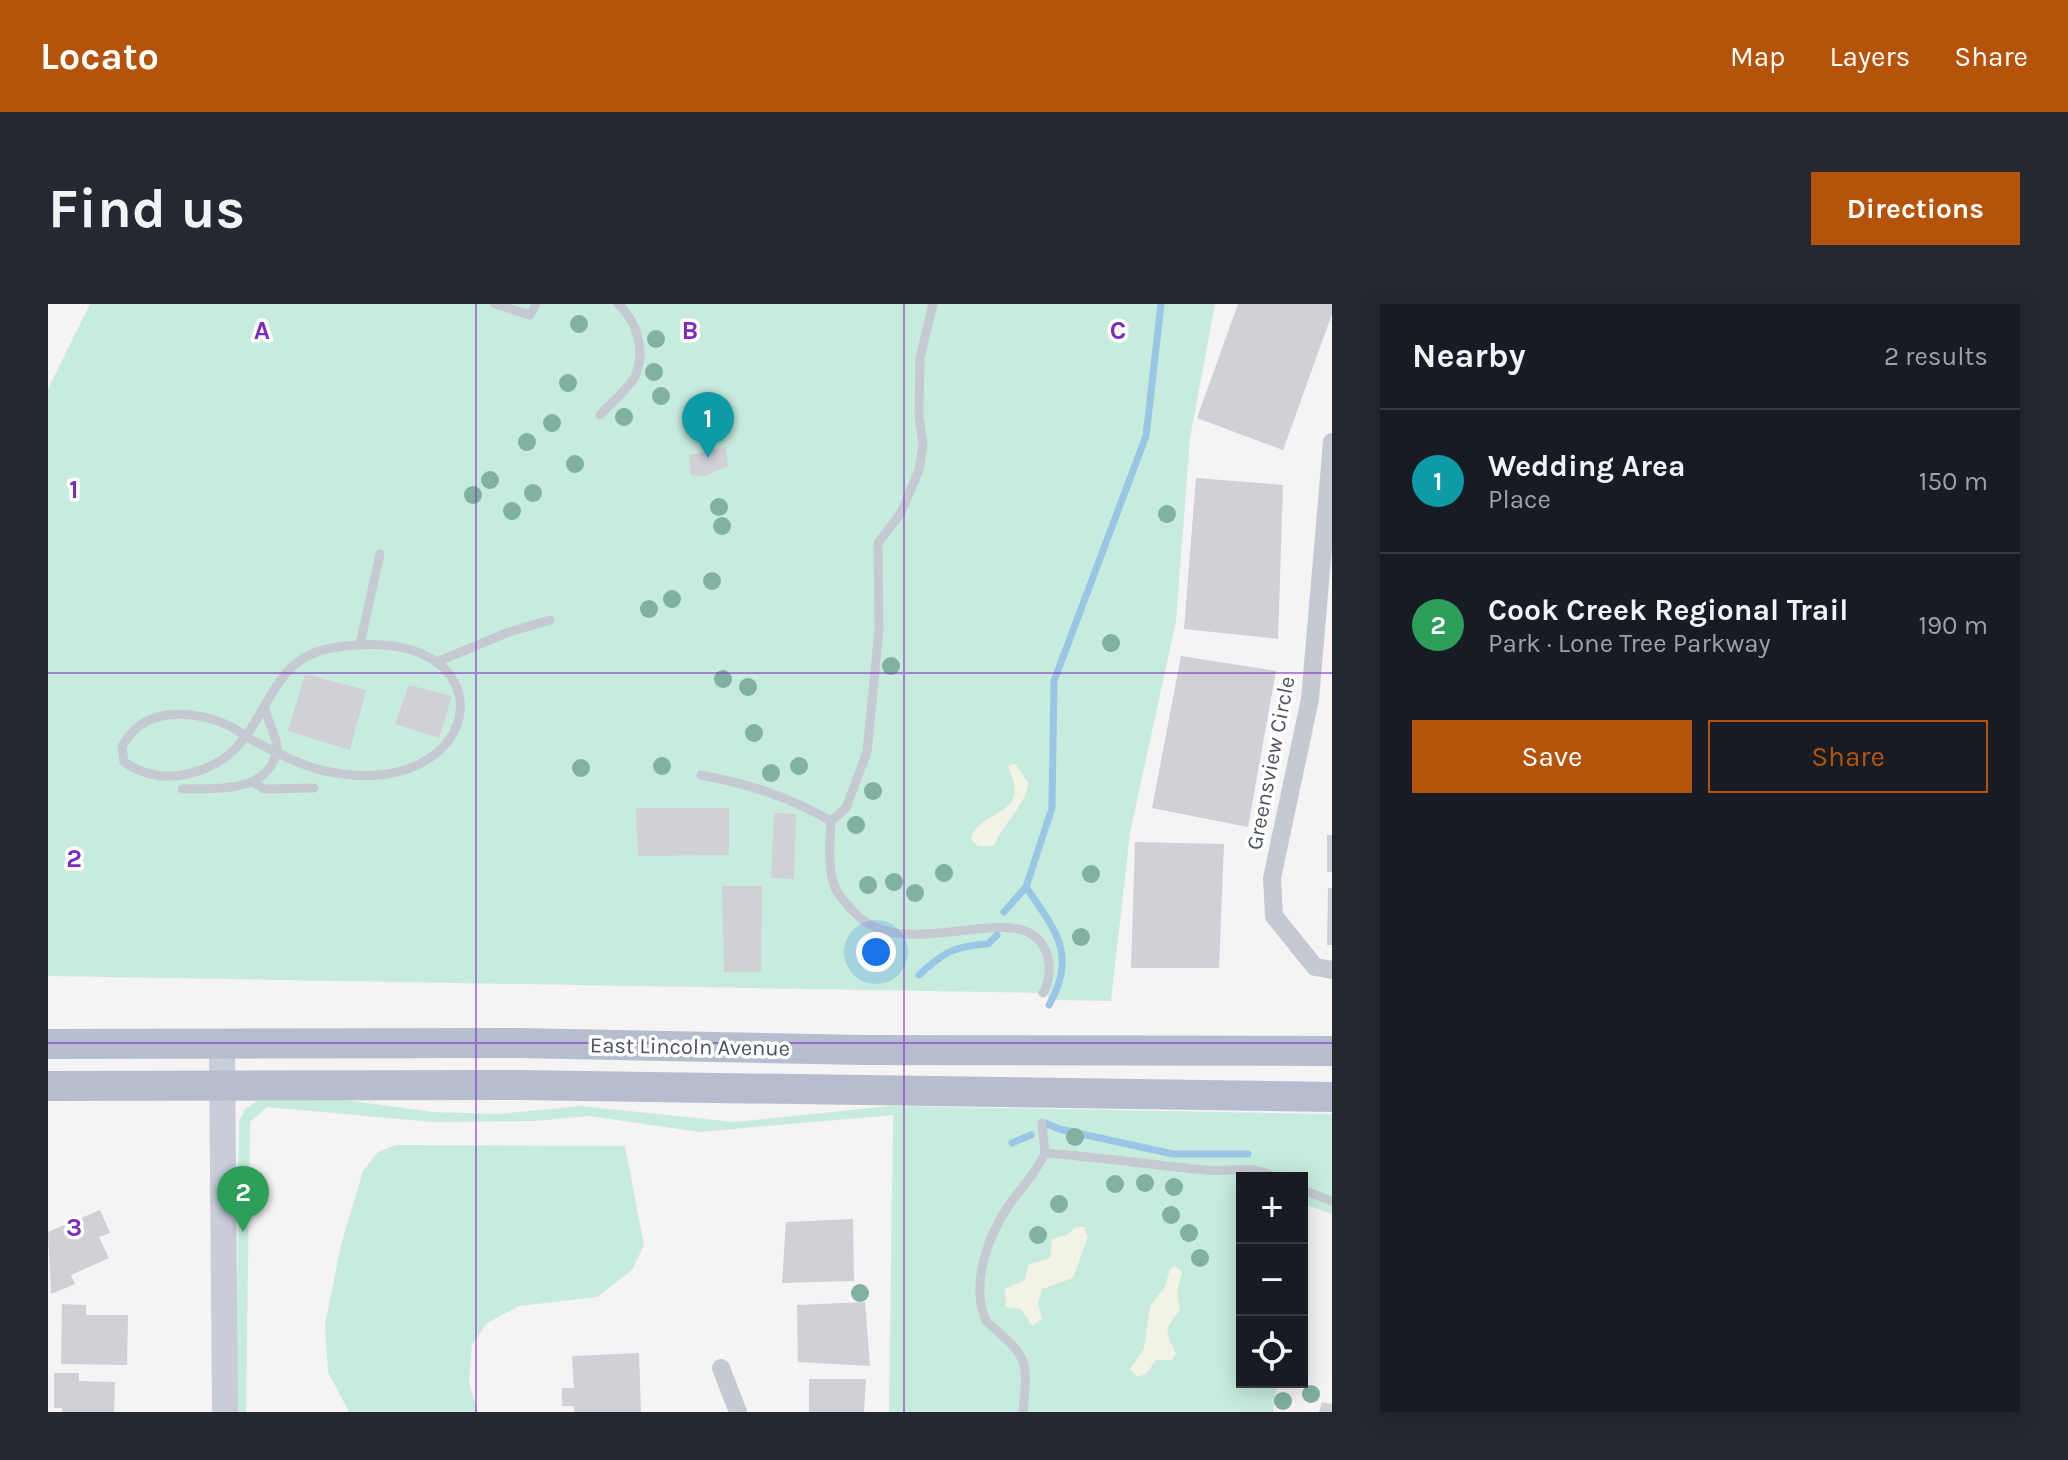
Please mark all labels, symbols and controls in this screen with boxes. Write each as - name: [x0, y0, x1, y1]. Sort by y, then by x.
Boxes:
- text: Locato: [40, 34, 159, 79]
- text: Map: [1730, 40, 1785, 73]
- text: Layers: [1829, 40, 1910, 73]
- text: Share: [1954, 40, 2028, 73]
- button: Directions: [1811, 172, 2020, 245]
- text: Find us: [48, 176, 245, 241]
- text: A: [254, 315, 270, 346]
- text: B: [682, 315, 698, 346]
- text: C: [1110, 315, 1126, 346]
- text: Nearby: [1412, 336, 1526, 376]
- text: 2 results: [1884, 341, 1988, 372]
- pin: 1: [682, 392, 734, 458]
- text: Wedding Area: [1488, 448, 1686, 484]
- text: 1: [1433, 466, 1443, 497]
- text: 150 m: [1919, 466, 1988, 497]
- text: 1: [69, 474, 79, 505]
- text: Place: [1488, 484, 1551, 515]
- text: Cook Creek Regional Trail: [1488, 592, 1848, 628]
- text: 2: [1430, 610, 1446, 641]
- text: 190 m: [1918, 610, 1988, 641]
- text: Park · Lone Tree Parkway: [1488, 628, 1771, 659]
- street label: Greensview Circle: [1241, 674, 1301, 852]
- button: Save: [1412, 720, 1692, 793]
- button: Share: [1708, 720, 1988, 793]
- text: 2: [66, 843, 82, 874]
- your location: [856, 932, 896, 972]
- street label: East Lincoln Avenue: [590, 1032, 790, 1062]
- pin: 2: [217, 1166, 269, 1232]
- map controls: [1236, 1172, 1308, 1388]
- button: +: [1236, 1172, 1308, 1244]
- text: 3: [66, 1212, 82, 1243]
- button: −: [1236, 1244, 1308, 1316]
- button: locate: [1236, 1316, 1308, 1388]

